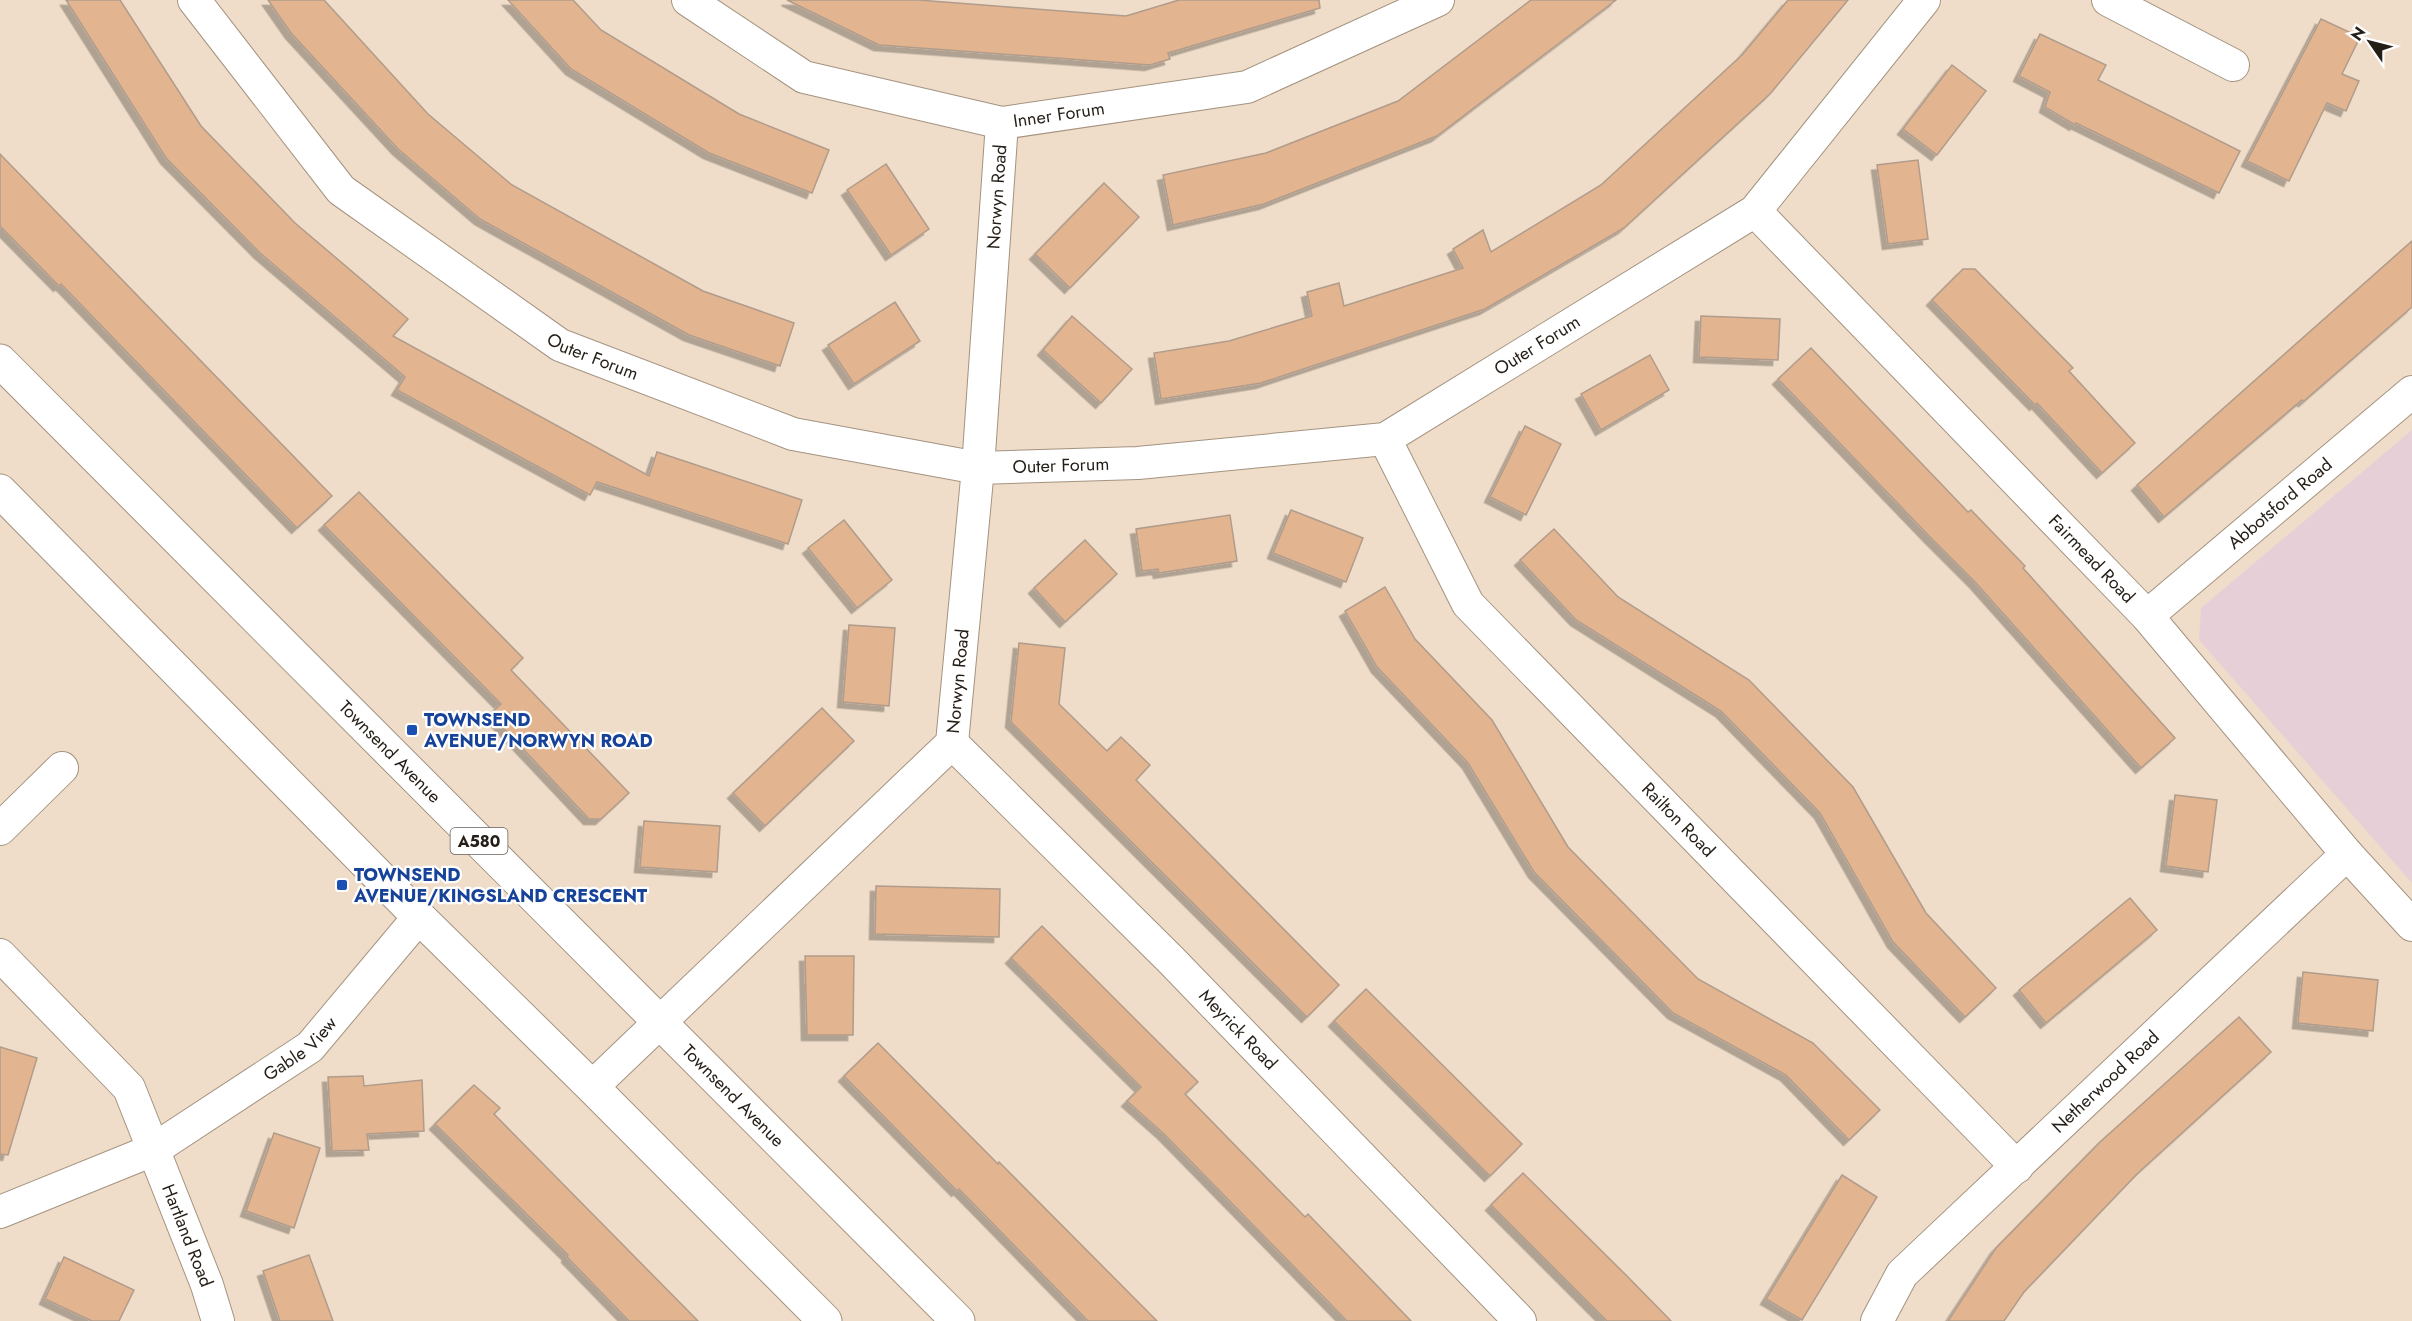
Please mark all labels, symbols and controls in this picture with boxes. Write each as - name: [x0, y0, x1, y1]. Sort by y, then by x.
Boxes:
- north arrow: [2340, 12, 2400, 72]
- text: N: [2345, 22, 2371, 45]
- street label: Inner Forum: [1011, 95, 1106, 134]
- street label: Norwyn Road: [980, 144, 1013, 250]
- street label: Outer Forum: [1489, 309, 1585, 382]
- street label: Outer Forum: [541, 326, 642, 387]
- street label: Outer Forum: [1012, 451, 1110, 480]
- street label: Abbotsford Road: [2222, 452, 2338, 555]
- street label: Fairmead Road: [2042, 509, 2141, 609]
- street label: Norwyn Road: [940, 628, 976, 735]
- street label: Townsend Avenue: [333, 695, 447, 809]
- place label: TOWNSEND AVENUE/NORWYN ROAD: [423, 707, 653, 754]
- marker: TOWNSEND AVENUE/NORWYN ROAD: [405, 723, 419, 737]
- street label: Railton Road: [1636, 776, 1721, 863]
- road number: A580: [450, 828, 508, 854]
- place label: TOWNSEND AVENUE/KINGSLAND CRESCENT: [353, 862, 648, 909]
- marker: TOWNSEND AVENUE/KINGSLAND CRESCENT: [335, 878, 349, 892]
- street label: Meyrick Road: [1193, 983, 1283, 1076]
- street label: Gable View: [258, 1011, 344, 1087]
- street label: Netherwood Road: [2046, 1025, 2165, 1139]
- street label: Townsend Avenue: [676, 1039, 790, 1153]
- street label: Hartland Road: [155, 1180, 220, 1291]

